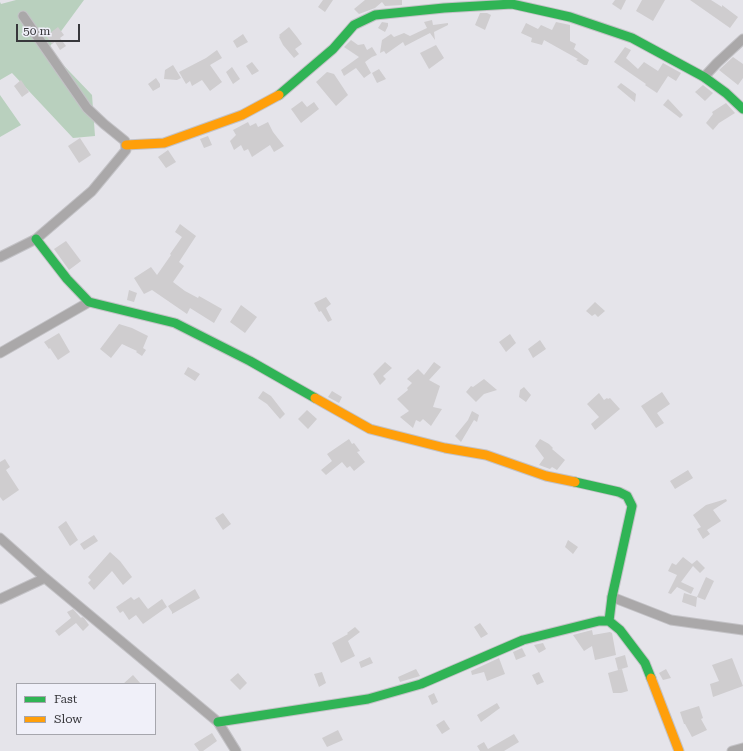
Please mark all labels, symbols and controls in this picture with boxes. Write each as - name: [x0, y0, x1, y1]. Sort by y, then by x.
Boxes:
- scale bar: [18, 16, 82, 42]
- text: 50 m: [23, 24, 50, 38]
- legend: [16, 683, 156, 735]
- text: Fast: [54, 692, 77, 706]
- text: Slow: [54, 712, 82, 726]

